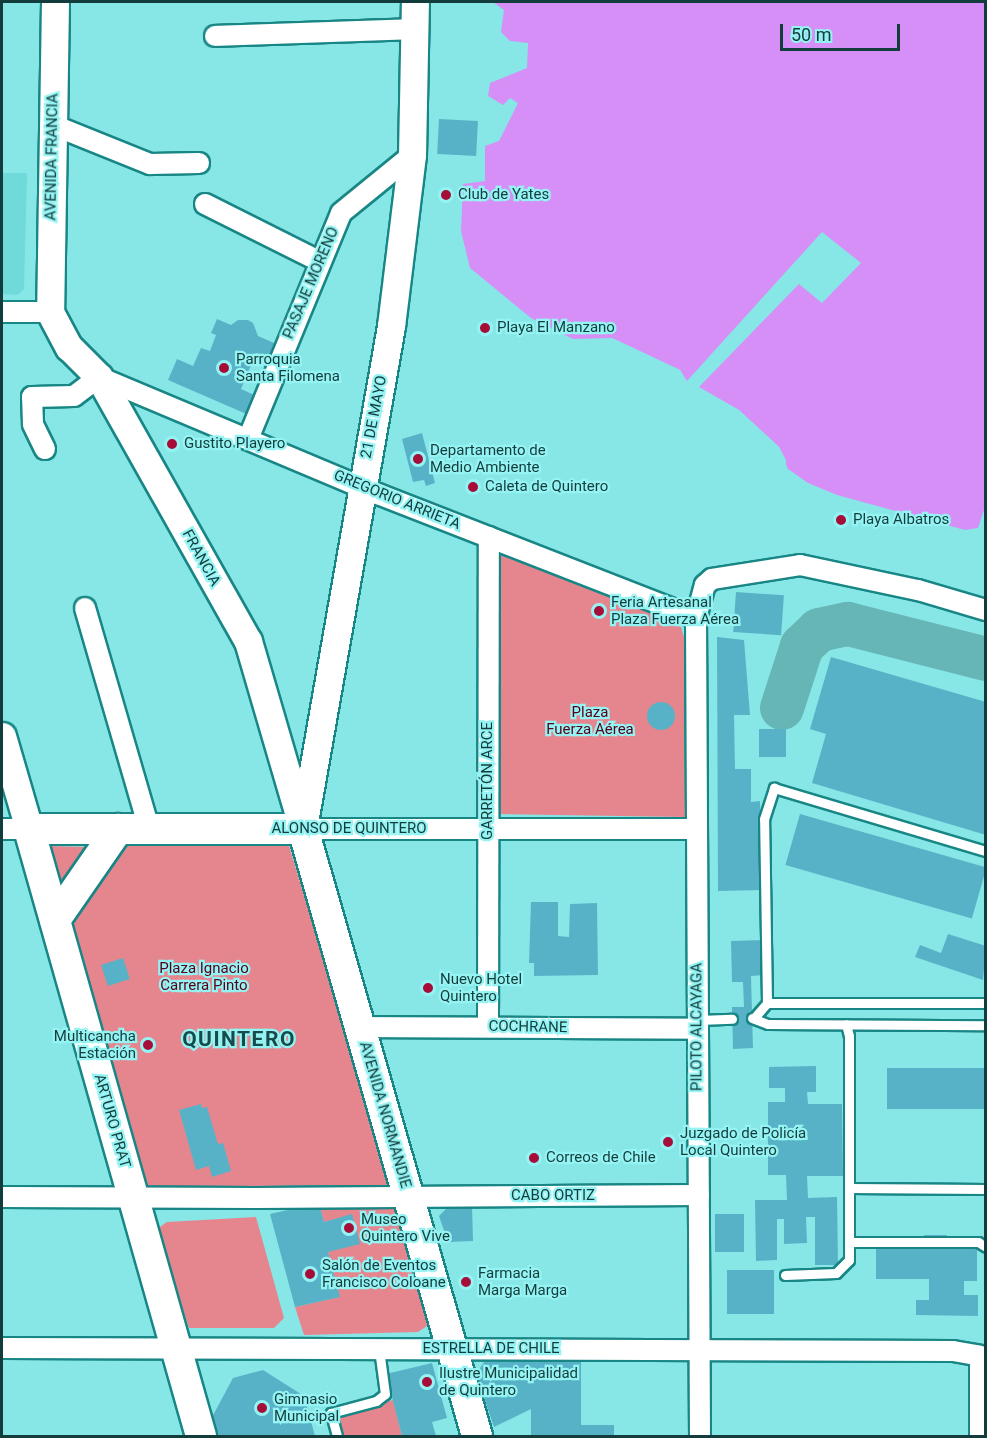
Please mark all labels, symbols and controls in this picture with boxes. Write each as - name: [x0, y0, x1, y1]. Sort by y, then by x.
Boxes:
- scale bar: [783, 12, 903, 50]
- text: 50 m: [791, 24, 831, 45]
- street label: AVENIDA FRANCIA: [42, 93, 62, 221]
- place label: Club de Yates: [458, 186, 549, 204]
- marker: Club de Yates: [439, 188, 453, 202]
- street label: PASAJE MORENO: [279, 224, 343, 342]
- place label: Playa El Manzano: [497, 319, 615, 337]
- marker: Playa El Manzano: [478, 321, 492, 335]
- place label: Parroquia Santa Filomena: [236, 350, 340, 385]
- marker: Parroquia Santa Filomena: [217, 361, 231, 375]
- street label: 21 DE MAYO: [357, 374, 391, 460]
- place label: Gustito Playero: [184, 435, 285, 453]
- marker: Gustito Playero: [165, 437, 179, 451]
- place label: Departamento de Medio Ambiente: [430, 441, 546, 476]
- marker: Departamento de Medio Ambiente: [411, 452, 425, 466]
- street label: GREGORIO ARRIETA: [331, 466, 463, 534]
- place label: Caleta de Quintero: [485, 478, 608, 496]
- marker: Caleta de Quintero: [466, 480, 480, 494]
- place label: Playa Albatros: [853, 511, 949, 529]
- marker: Playa Albatros: [834, 513, 848, 527]
- street label: FRANCIA: [178, 527, 224, 589]
- place label: Feria Artesanal Plaza Fuerza Aérea: [611, 593, 739, 628]
- marker: Feria Artesanal Plaza Fuerza Aérea: [592, 604, 606, 618]
- park label: Plaza Fuerza Aérea: [546, 703, 634, 738]
- street label: GARRETÓN ARCE: [479, 722, 497, 840]
- street label: ALONSO DE QUINTERO: [271, 820, 427, 838]
- park label: Plaza Ignacio Carrera Pinto: [159, 959, 249, 994]
- street label: PILOTO ALCAYAGA: [688, 963, 706, 1091]
- place label: Nuevo Hotel Quintero: [440, 970, 522, 1005]
- marker: Nuevo Hotel Quintero: [421, 981, 435, 995]
- street label: COCHRANE: [488, 1017, 568, 1037]
- district label: QUINTERO: [182, 1026, 296, 1052]
- place label: Multicancha Estación: [54, 1027, 136, 1062]
- marker: Multicancha Estación: [141, 1038, 155, 1052]
- street label: AVENIDA NORMANDIE: [355, 1040, 415, 1190]
- street label: ARTURO PRAT: [90, 1072, 134, 1170]
- place label: Juzgado de Policía Local Quintero: [680, 1124, 806, 1159]
- marker: Juzgado de Policía Local Quintero: [661, 1135, 675, 1149]
- place label: Correos de Chile: [546, 1149, 656, 1167]
- marker: Correos de Chile: [527, 1151, 541, 1165]
- street label: CABO ORTIZ: [511, 1187, 595, 1205]
- place label: Museo Quintero Vive: [361, 1210, 450, 1245]
- marker: Museo Quintero Vive: [342, 1221, 356, 1235]
- place label: Salón de Eventos Francisco Coloane: [322, 1256, 446, 1291]
- place label: Farmacia Marga Marga: [478, 1264, 567, 1299]
- marker: Salón de Eventos Francisco Coloane: [303, 1267, 317, 1281]
- marker: Farmacia Marga Marga: [459, 1275, 473, 1289]
- street label: ESTRELLA DE CHILE: [422, 1340, 560, 1358]
- place label: Ilustre Municipalidad de Quintero: [439, 1364, 578, 1399]
- marker: Ilustre Municipalidad de Quintero: [420, 1375, 434, 1389]
- place label: Gimnasio Municipal: [274, 1390, 339, 1425]
- marker: Gimnasio Municipal: [255, 1401, 269, 1415]

